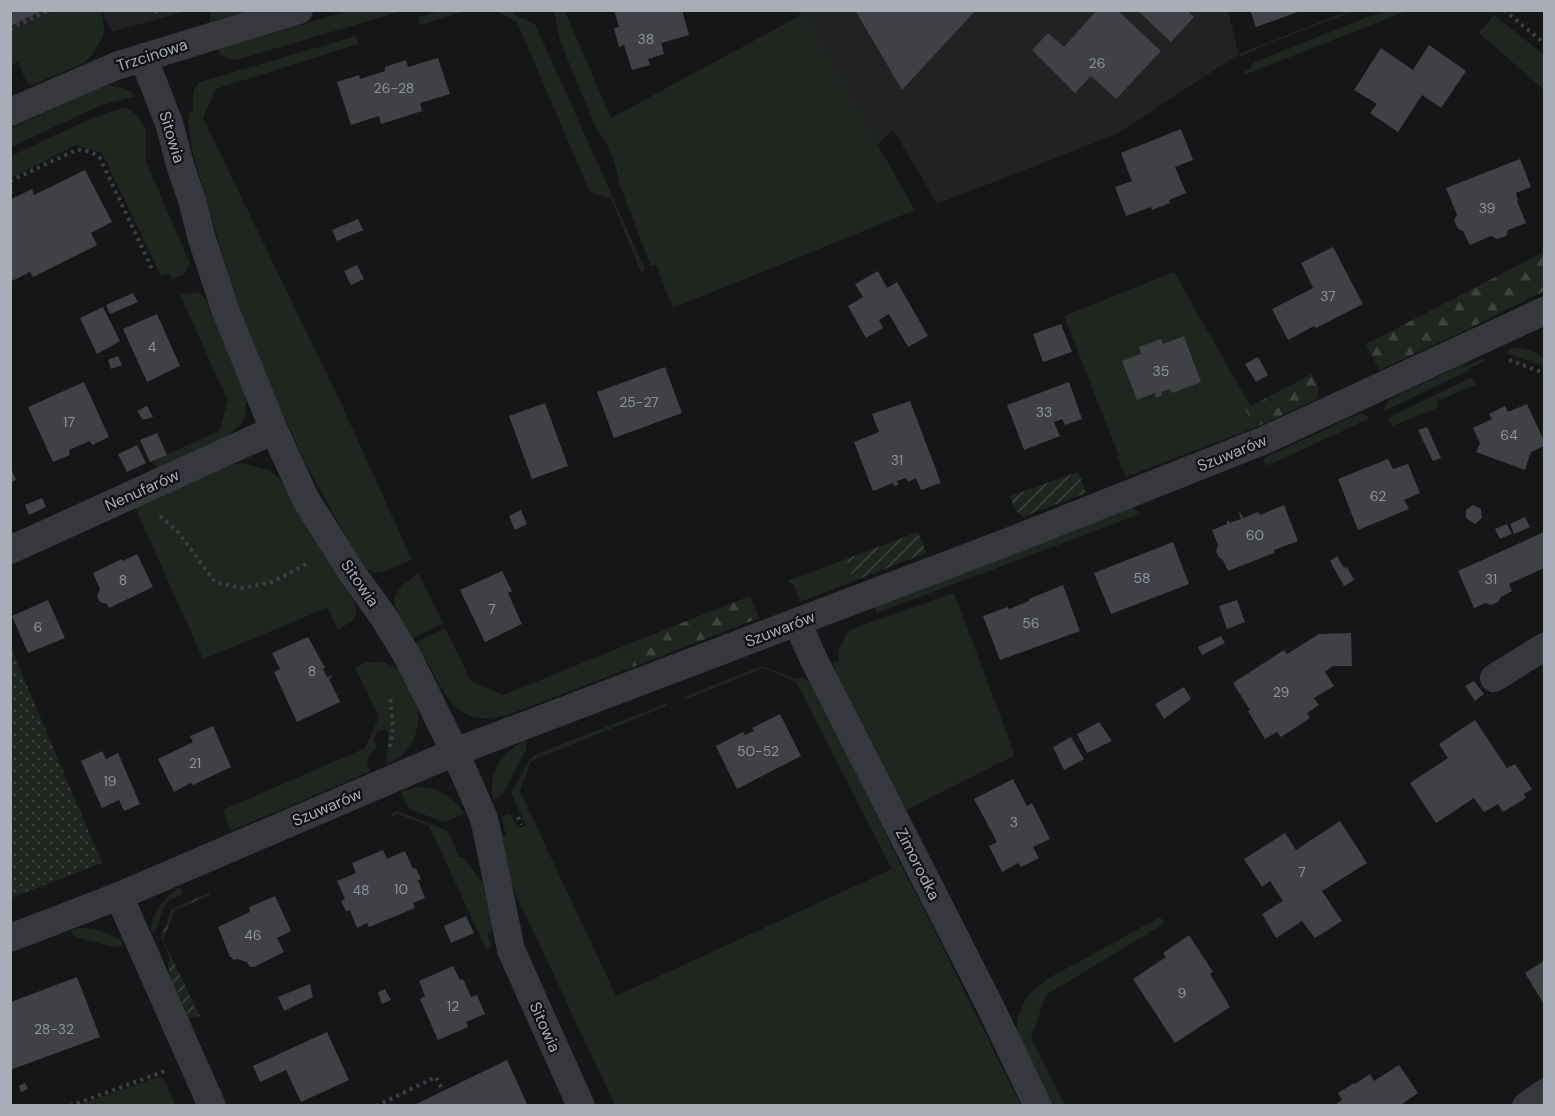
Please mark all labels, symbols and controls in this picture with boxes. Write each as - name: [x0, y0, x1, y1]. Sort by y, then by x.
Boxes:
- house number: 38: [638, 30, 654, 48]
- street label: Trzcinowa: [114, 34, 190, 76]
- house number: 26: [1089, 54, 1105, 72]
- house number: 26-28: [374, 79, 414, 97]
- street label: Sitowia: [154, 109, 190, 165]
- house number: 39: [1479, 199, 1496, 217]
- house number: 37: [1320, 287, 1336, 305]
- house number: 4: [148, 338, 157, 356]
- house number: 35: [1153, 362, 1169, 380]
- house number: 25-27: [619, 393, 659, 411]
- house number: 33: [1036, 403, 1052, 421]
- house number: 17: [63, 413, 75, 431]
- house number: 64: [1500, 426, 1518, 444]
- street label: Szuwarów: [1194, 430, 1270, 476]
- house number: 31: [891, 451, 903, 469]
- street label: Nenufarów: [101, 464, 183, 516]
- house number: 62: [1370, 487, 1386, 505]
- house number: 60: [1246, 526, 1264, 544]
- street label: Sitowia: [336, 555, 384, 611]
- house number: 58: [1133, 569, 1151, 587]
- house number: 31: [1485, 570, 1497, 588]
- house number: 8: [119, 571, 127, 589]
- house number: 7: [488, 600, 496, 618]
- street label: Szuwarów: [742, 606, 818, 652]
- house number: 56: [1022, 614, 1040, 632]
- house number: 6: [34, 618, 42, 636]
- house number: 8: [308, 662, 316, 680]
- house number: 29: [1273, 683, 1290, 701]
- house number: 50-52: [737, 742, 779, 760]
- house number: 21: [189, 754, 201, 772]
- house number: 19: [103, 772, 117, 790]
- street label: Szuwarów: [289, 783, 365, 831]
- house number: 3: [1010, 813, 1018, 831]
- street label: Zimorodka: [891, 824, 945, 904]
- house number: 7: [1298, 863, 1306, 881]
- house number: 10: [394, 880, 408, 898]
- house number: 48: [352, 881, 370, 899]
- house number: 46: [244, 926, 262, 944]
- house number: 9: [1178, 984, 1187, 1002]
- house number: 12: [447, 997, 459, 1015]
- street label: Sitowia: [525, 998, 565, 1056]
- house number: 28-32: [34, 1020, 74, 1038]

